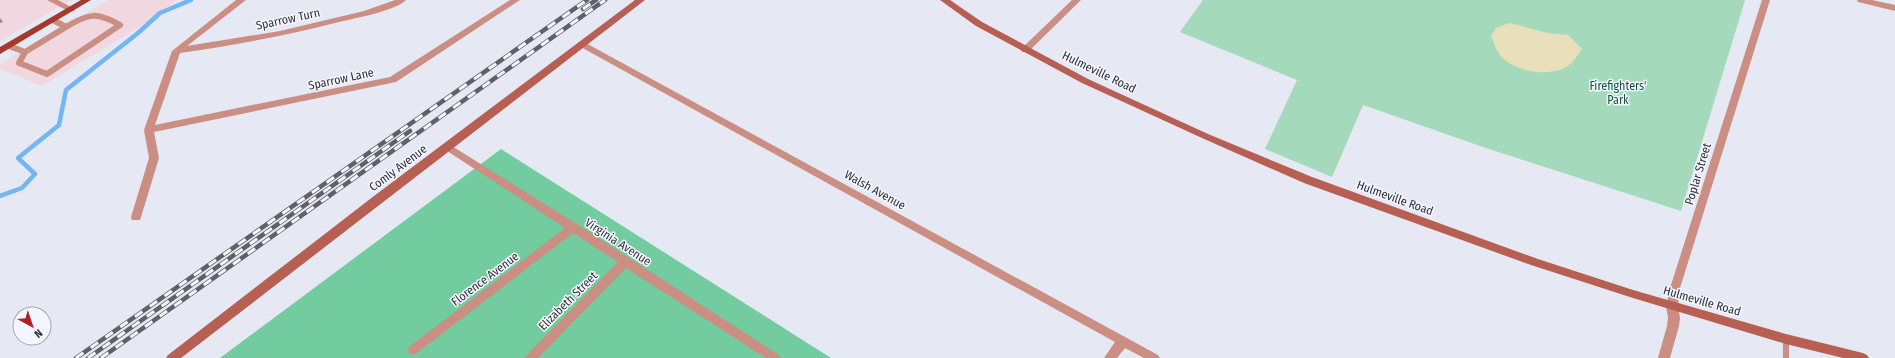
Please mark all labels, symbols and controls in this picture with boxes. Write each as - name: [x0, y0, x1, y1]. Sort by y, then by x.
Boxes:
- street label: Sparrow Turn: [255, 5, 321, 33]
- street label: Hulmeville Road: [1060, 48, 1138, 96]
- street label: Sparrow Lane: [307, 65, 375, 93]
- park label: Firefighters' Park: [1590, 79, 1646, 107]
- street label: Poplar Street: [1682, 141, 1714, 207]
- street label: Comly Avenue: [366, 142, 430, 194]
- street label: Walsh Avenue: [842, 167, 908, 213]
- street label: Hulmeville Road: [1355, 178, 1435, 218]
- street label: Virginia Avenue: [582, 215, 654, 269]
- street label: Florence Avenue: [449, 249, 521, 309]
- street label: Elizabeth Street: [536, 269, 600, 333]
- street label: Hulmeville Road: [1662, 283, 1742, 319]
- north arrow: [12, 306, 52, 346]
- text: N: [31, 326, 45, 340]

